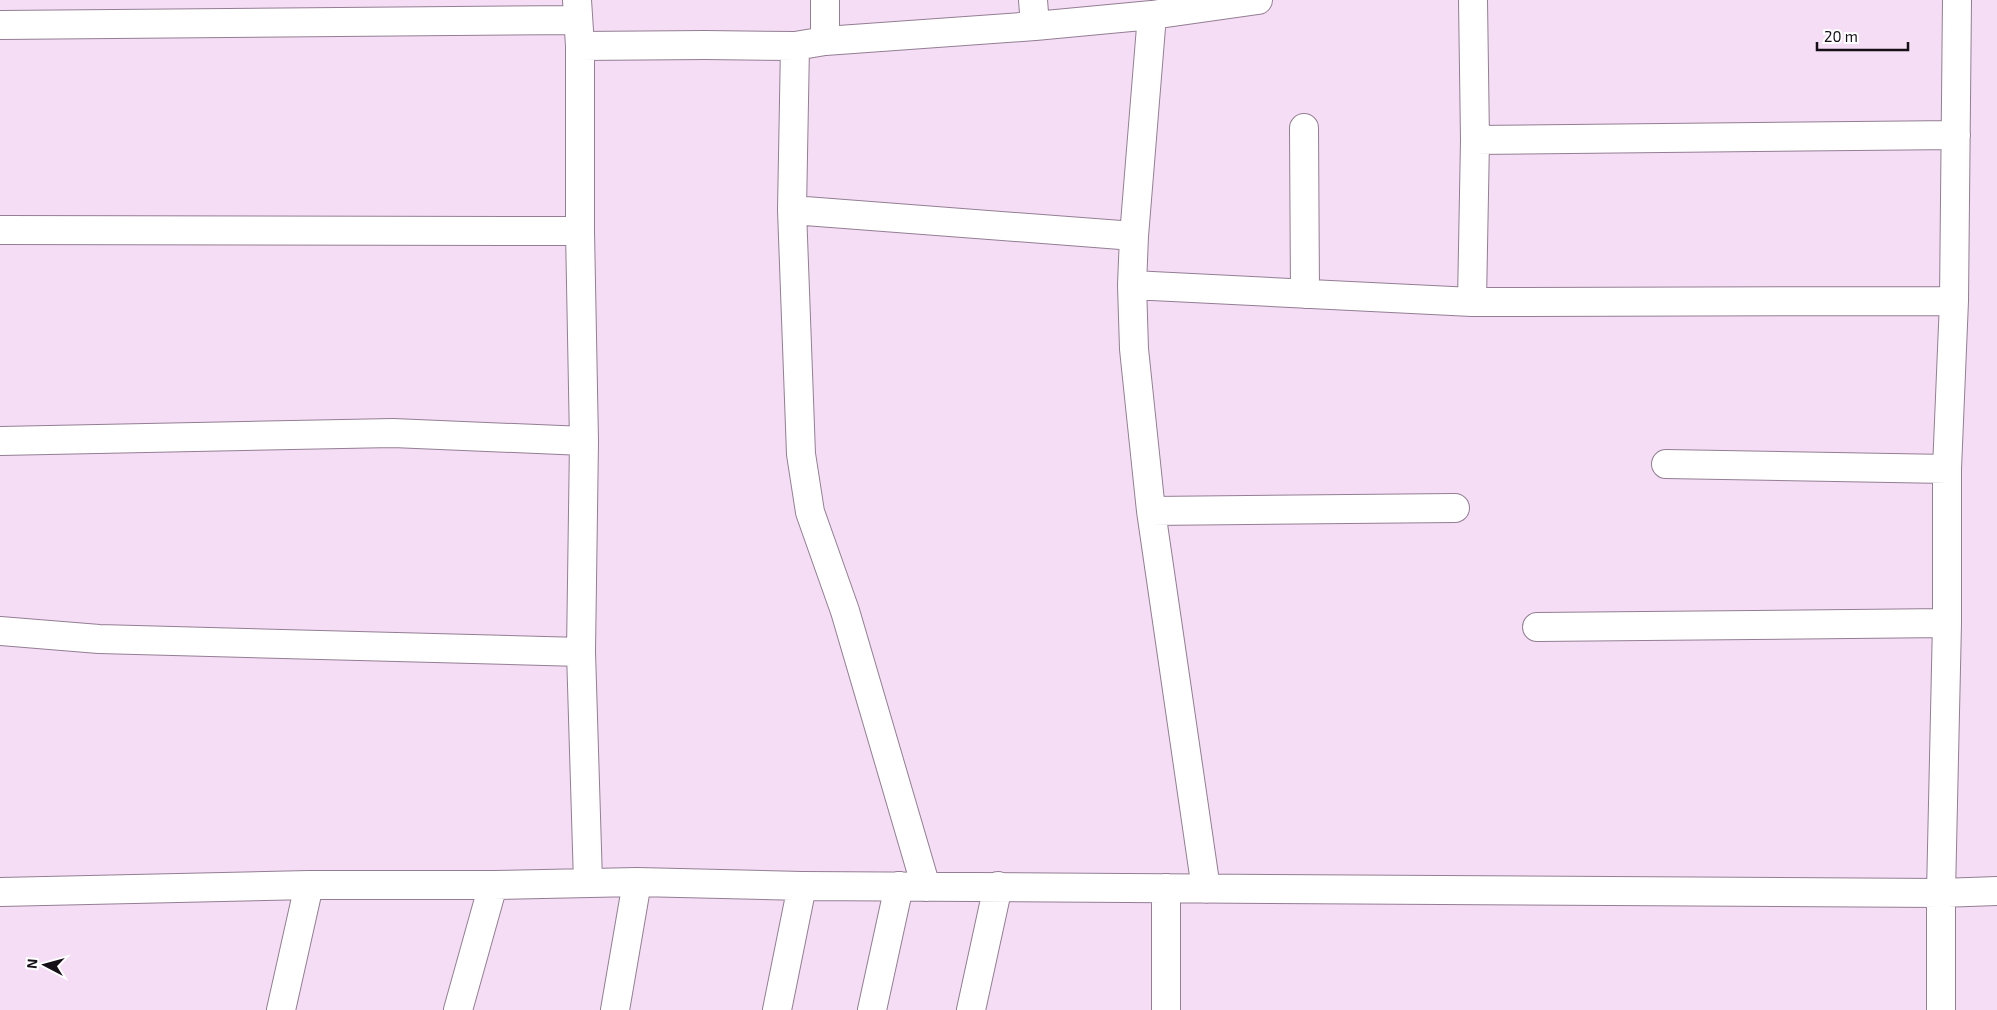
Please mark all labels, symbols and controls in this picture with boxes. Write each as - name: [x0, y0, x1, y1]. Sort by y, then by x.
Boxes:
- scale bar: [1817, 20, 1908, 52]
- text: 20 m: [1824, 27, 1858, 45]
- north arrow: [20, 940, 70, 990]
- text: N: [23, 958, 41, 970]

